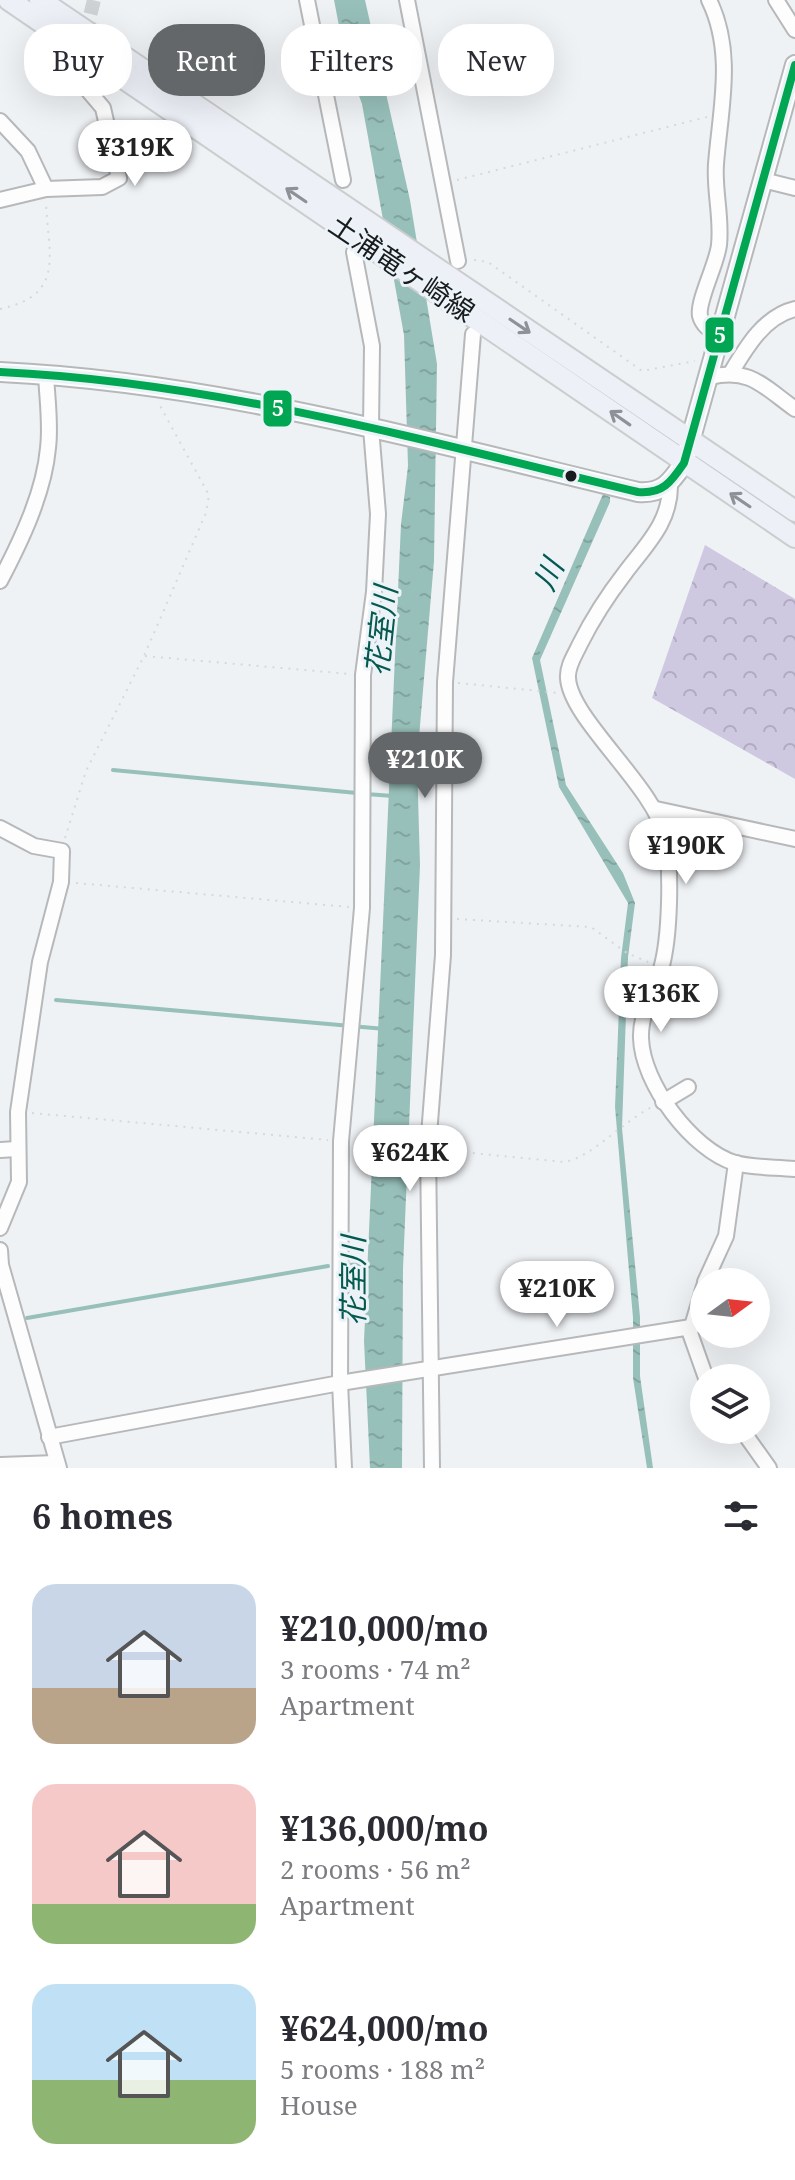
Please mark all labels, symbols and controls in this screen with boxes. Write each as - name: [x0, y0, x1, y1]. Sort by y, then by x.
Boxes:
- chip: Buy: [24, 24, 132, 96]
- chip: Rent: [148, 24, 265, 96]
- chip: Filters: [281, 24, 422, 96]
- chip: New: [438, 24, 554, 96]
- pin: ¥319K: [79, 120, 191, 188]
- text: ¥319K: [96, 128, 174, 164]
- one-way arrow: [286, 187, 308, 204]
- street label: 土浦竜ヶ崎線: [322, 204, 483, 330]
- line badge: 5: [704, 316, 735, 354]
- one-way arrow: [508, 318, 530, 334]
- text: 5: [714, 319, 726, 349]
- line badge: 5: [262, 389, 293, 428]
- text: 5: [272, 392, 284, 422]
- one-way arrow: [610, 410, 632, 426]
- unlabelled marker: [563, 468, 579, 484]
- one-way arrow: [729, 492, 751, 508]
- water label: 川: [523, 550, 574, 596]
- water label: 花室川: [355, 581, 406, 678]
- pin: ¥210K: [369, 732, 481, 800]
- text: ¥210K: [386, 740, 464, 776]
- pin: ¥190K: [630, 818, 742, 886]
- text: ¥190K: [647, 826, 725, 862]
- pin: ¥136K: [605, 966, 717, 1034]
- text: ¥136K: [622, 974, 700, 1010]
- pin: ¥624K: [354, 1125, 466, 1193]
- text: ¥624K: [371, 1133, 449, 1169]
- water label: 花室川: [332, 1233, 373, 1326]
- pin: ¥210K: [501, 1261, 613, 1329]
- north arrow: [690, 1268, 770, 1348]
- map controls: [690, 1268, 770, 1444]
- text: ¥210K: [518, 1269, 596, 1305]
- button: layers: [690, 1364, 770, 1444]
- text: 6 homes: [32, 1493, 173, 1539]
- icon: filters: [719, 1494, 763, 1538]
- text: ¥210,000/mo: [280, 1605, 489, 1651]
- icon: home: [96, 1616, 192, 1712]
- text: 3 rooms · 74 m²: [280, 1651, 471, 1687]
- text: Apartment: [280, 1687, 415, 1723]
- text: ¥136,000/mo: [280, 1805, 489, 1851]
- icon: home: [96, 1816, 192, 1912]
- text: 2 rooms · 56 m²: [280, 1851, 471, 1887]
- text: Apartment: [280, 1887, 415, 1923]
- text: ¥624,000/mo: [280, 2005, 489, 2051]
- icon: home: [96, 2016, 192, 2112]
- text: 5 rooms · 188 m²: [280, 2051, 485, 2087]
- text: House: [280, 2087, 358, 2123]

